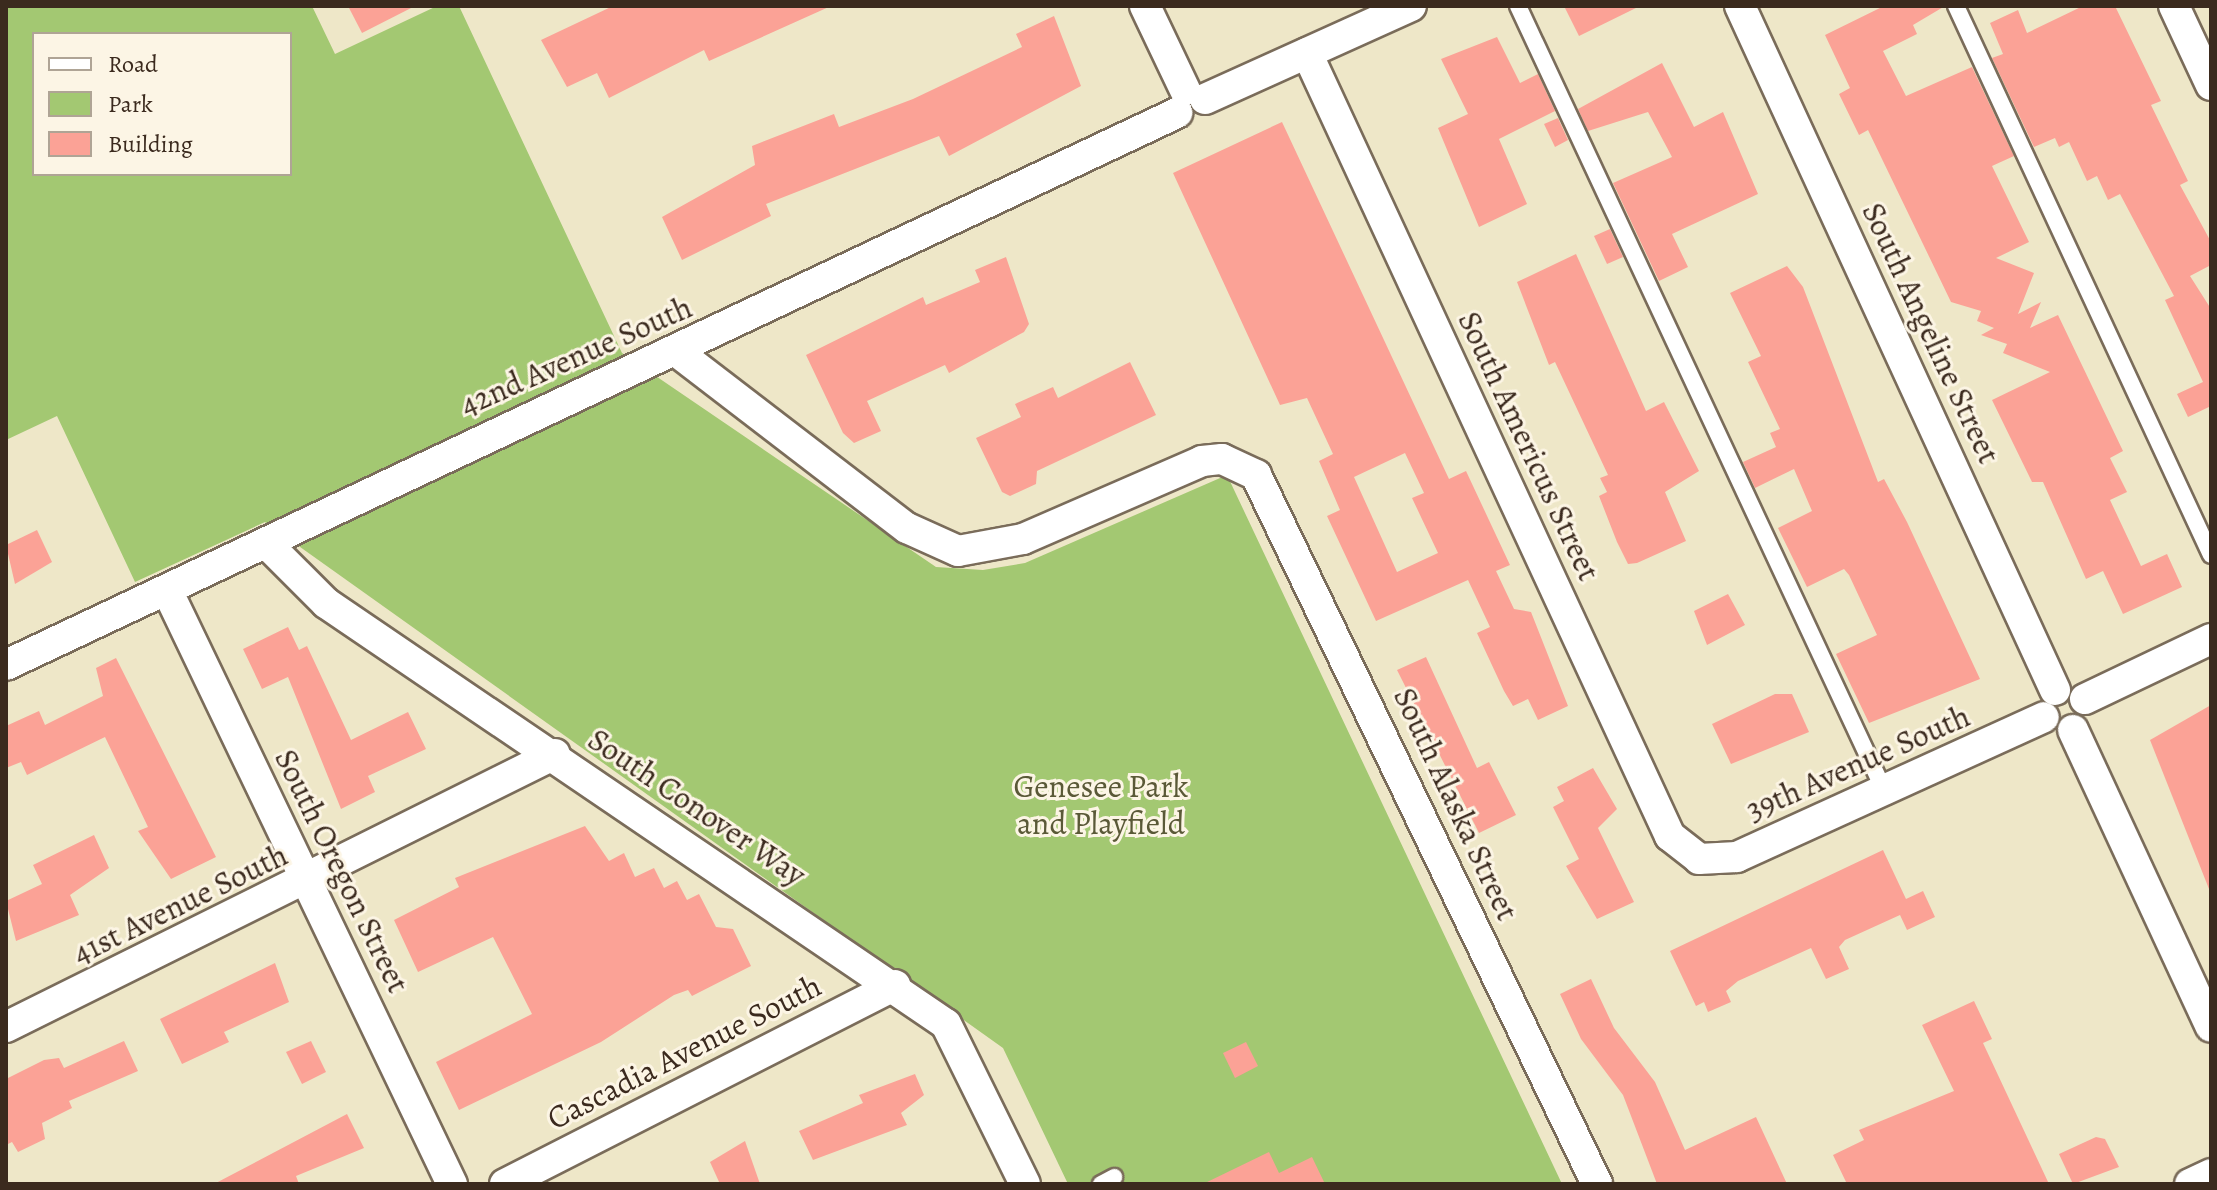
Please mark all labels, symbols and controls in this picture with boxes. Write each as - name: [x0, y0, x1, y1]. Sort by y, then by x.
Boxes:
- legend: [32, 32, 292, 176]
- text: Road: [108, 48, 158, 80]
- text: Park: [108, 88, 153, 120]
- text: Building: [108, 128, 193, 160]
- street label: South Angeline Street: [1854, 197, 2008, 469]
- street label: 42nd Avenue South: [454, 288, 698, 424]
- street label: South Americus Street: [1450, 305, 1608, 587]
- street label: South Alaska Street: [1385, 682, 1527, 926]
- street label: 39th Avenue South: [1740, 697, 1976, 829]
- street label: South Conover Way: [581, 720, 813, 894]
- street label: South Oregon Street: [266, 743, 418, 999]
- park label: Genesee Park and Playfield: [1014, 768, 1188, 843]
- street label: 41st Avenue South: [66, 835, 294, 973]
- street label: Cascadia Avenue South: [541, 966, 827, 1138]

